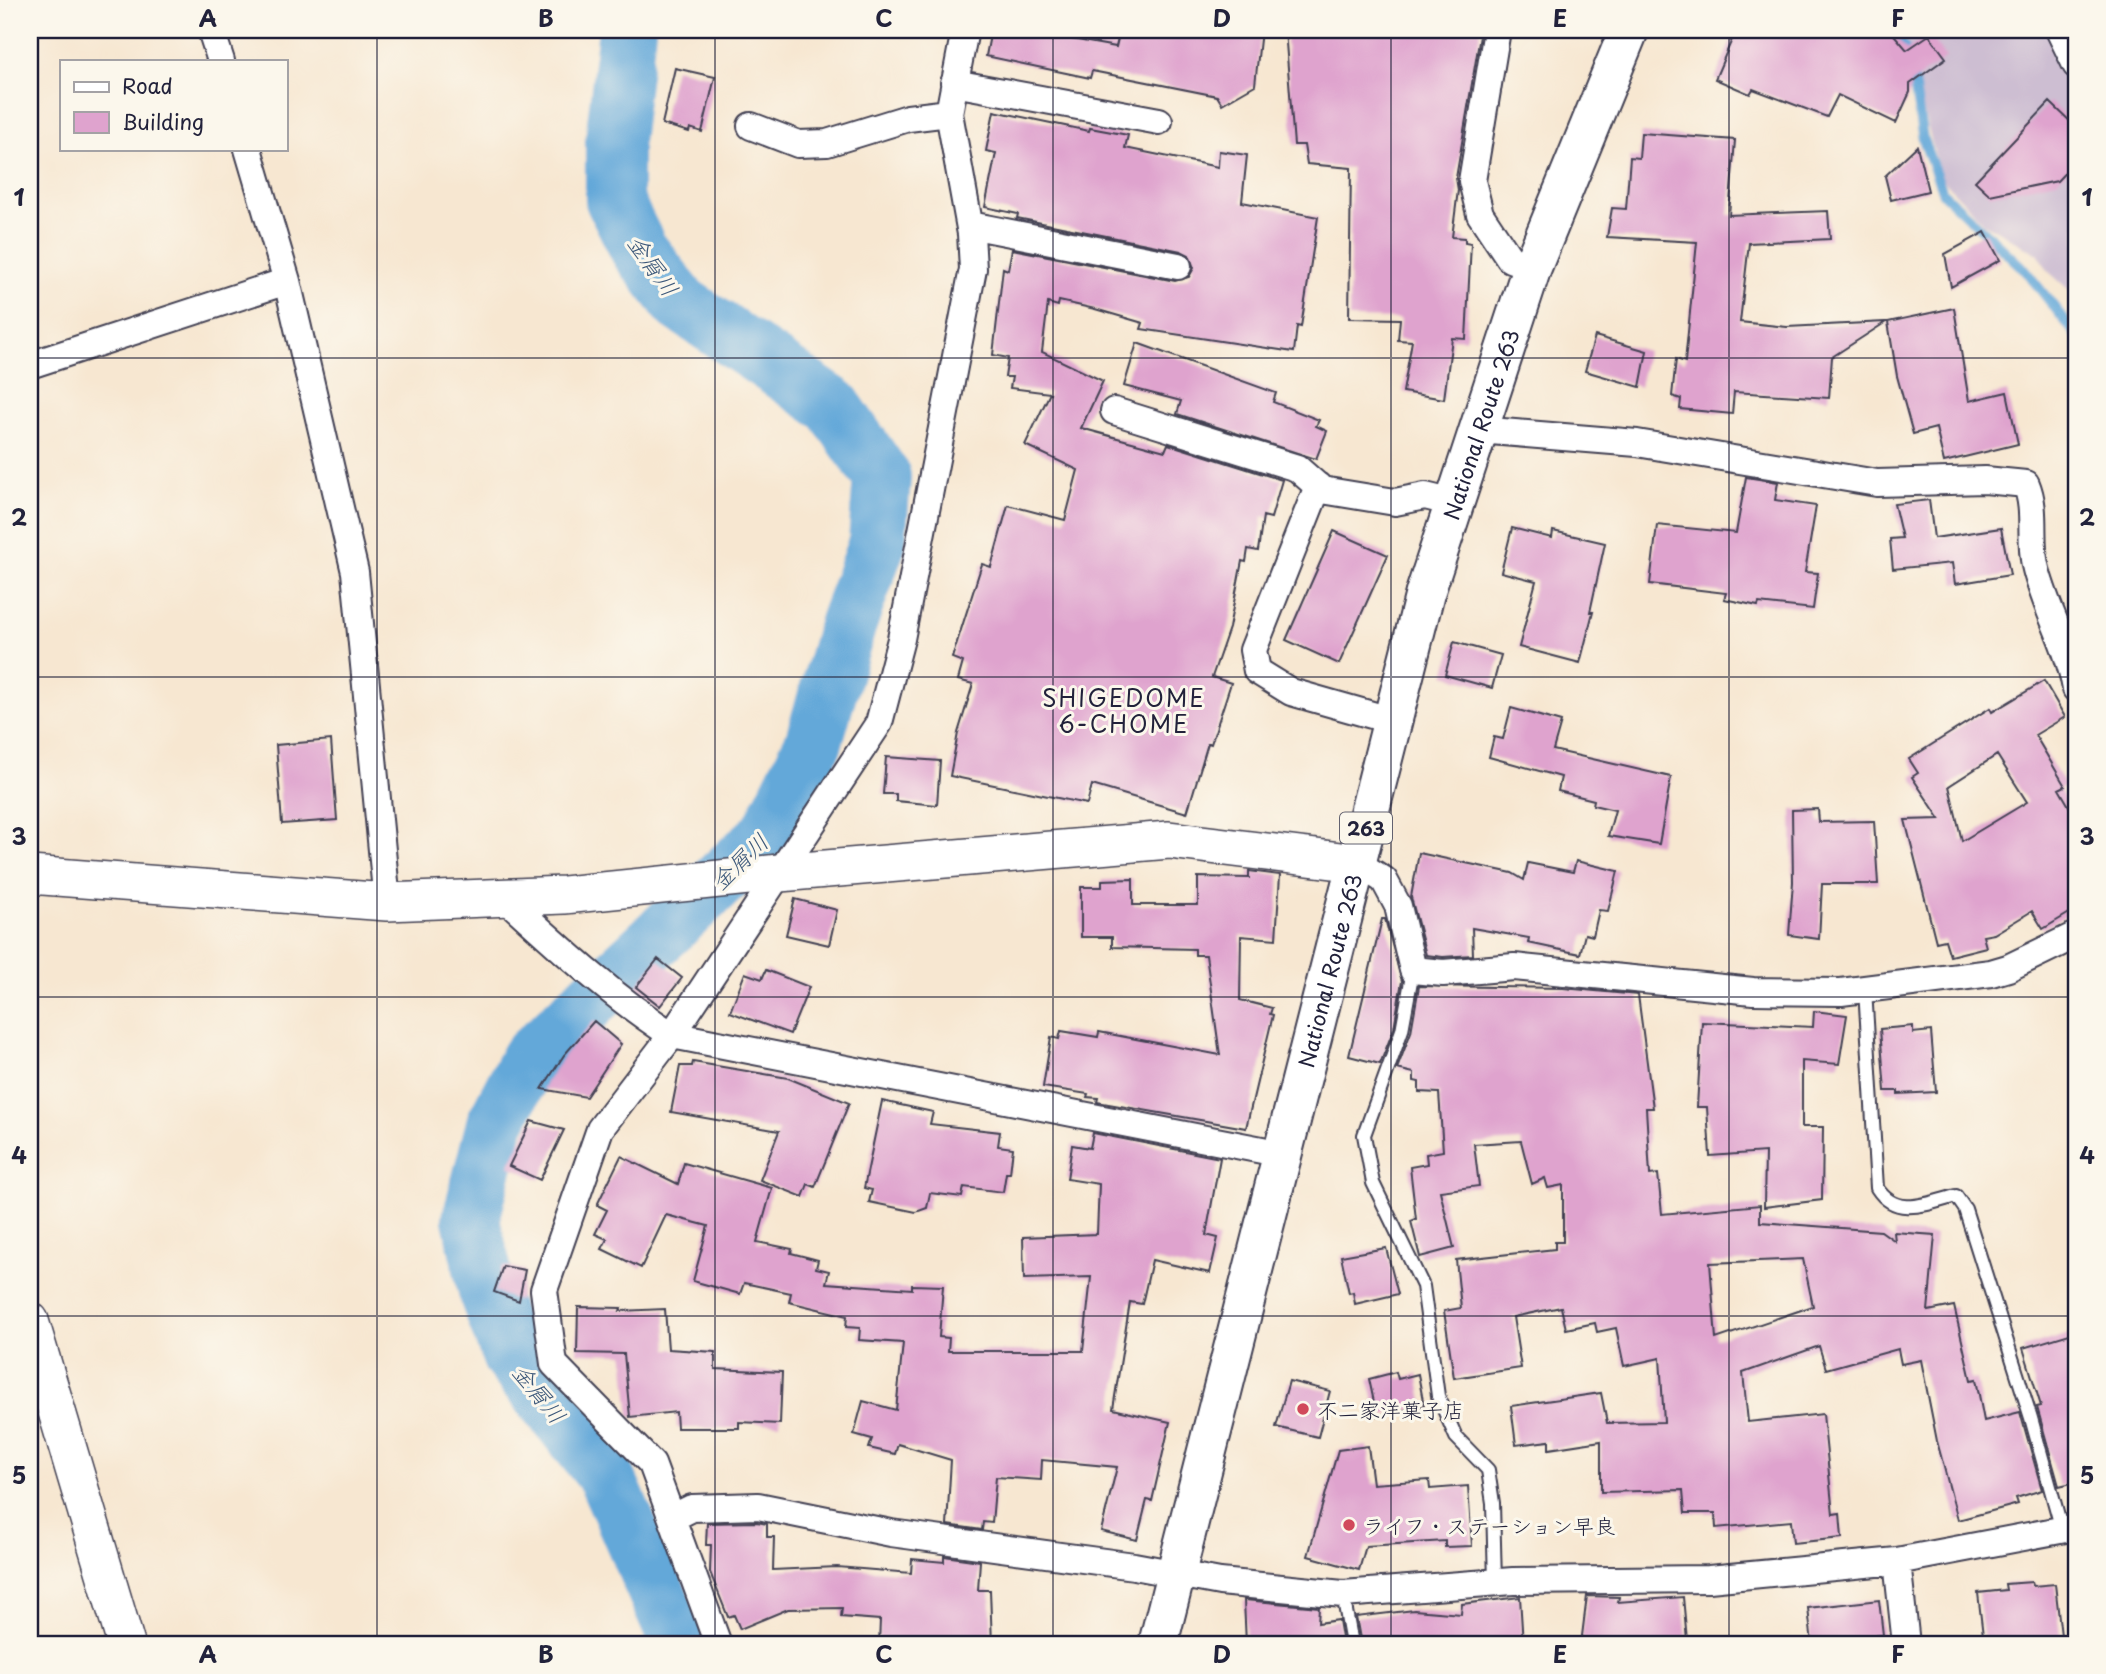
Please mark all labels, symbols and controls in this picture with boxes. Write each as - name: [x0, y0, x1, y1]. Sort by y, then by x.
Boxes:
- text: A: [199, 0, 217, 35]
- text: B: [538, 0, 554, 35]
- text: C: [875, 0, 893, 35]
- text: D: [1213, 0, 1231, 35]
- text: E: [1553, 0, 1567, 35]
- text: F: [1891, 0, 1905, 35]
- legend: [60, 60, 287, 150]
- text: Road: [122, 69, 173, 101]
- text: Building: [122, 105, 204, 137]
- text: 1: [14, 179, 25, 214]
- text: 1: [2082, 179, 2093, 214]
- water label: 金屑川: [620, 227, 688, 303]
- street label: National Route 263: [1434, 325, 1527, 524]
- text: 2: [11, 499, 27, 534]
- text: 2: [2079, 499, 2095, 534]
- district label: SHIGEDOME 6-CHOME: [1042, 680, 1206, 741]
- road number: 263: [1340, 813, 1392, 844]
- text: 3: [11, 818, 27, 853]
- text: 3: [2079, 818, 2095, 853]
- water label: 金屑川: [702, 824, 776, 898]
- street label: National Route 263: [1289, 870, 1369, 1071]
- text: 4: [11, 1137, 27, 1172]
- text: 4: [2079, 1137, 2095, 1172]
- water label: 金屑川: [505, 1355, 575, 1431]
- place label: 不二家洋菓子店: [1317, 1393, 1464, 1425]
- marker: 不二家洋菓子店: [1295, 1401, 1311, 1417]
- text: 5: [12, 1457, 26, 1492]
- text: 5: [2080, 1457, 2094, 1492]
- place label: ライフ・ステーション早良: [1363, 1509, 1615, 1541]
- marker: ライフ・ステーション早良: [1341, 1517, 1357, 1533]
- text: A: [199, 1636, 217, 1671]
- text: B: [538, 1636, 554, 1671]
- text: C: [875, 1636, 893, 1671]
- text: D: [1213, 1636, 1231, 1671]
- text: E: [1553, 1636, 1567, 1671]
- text: F: [1891, 1636, 1905, 1671]

